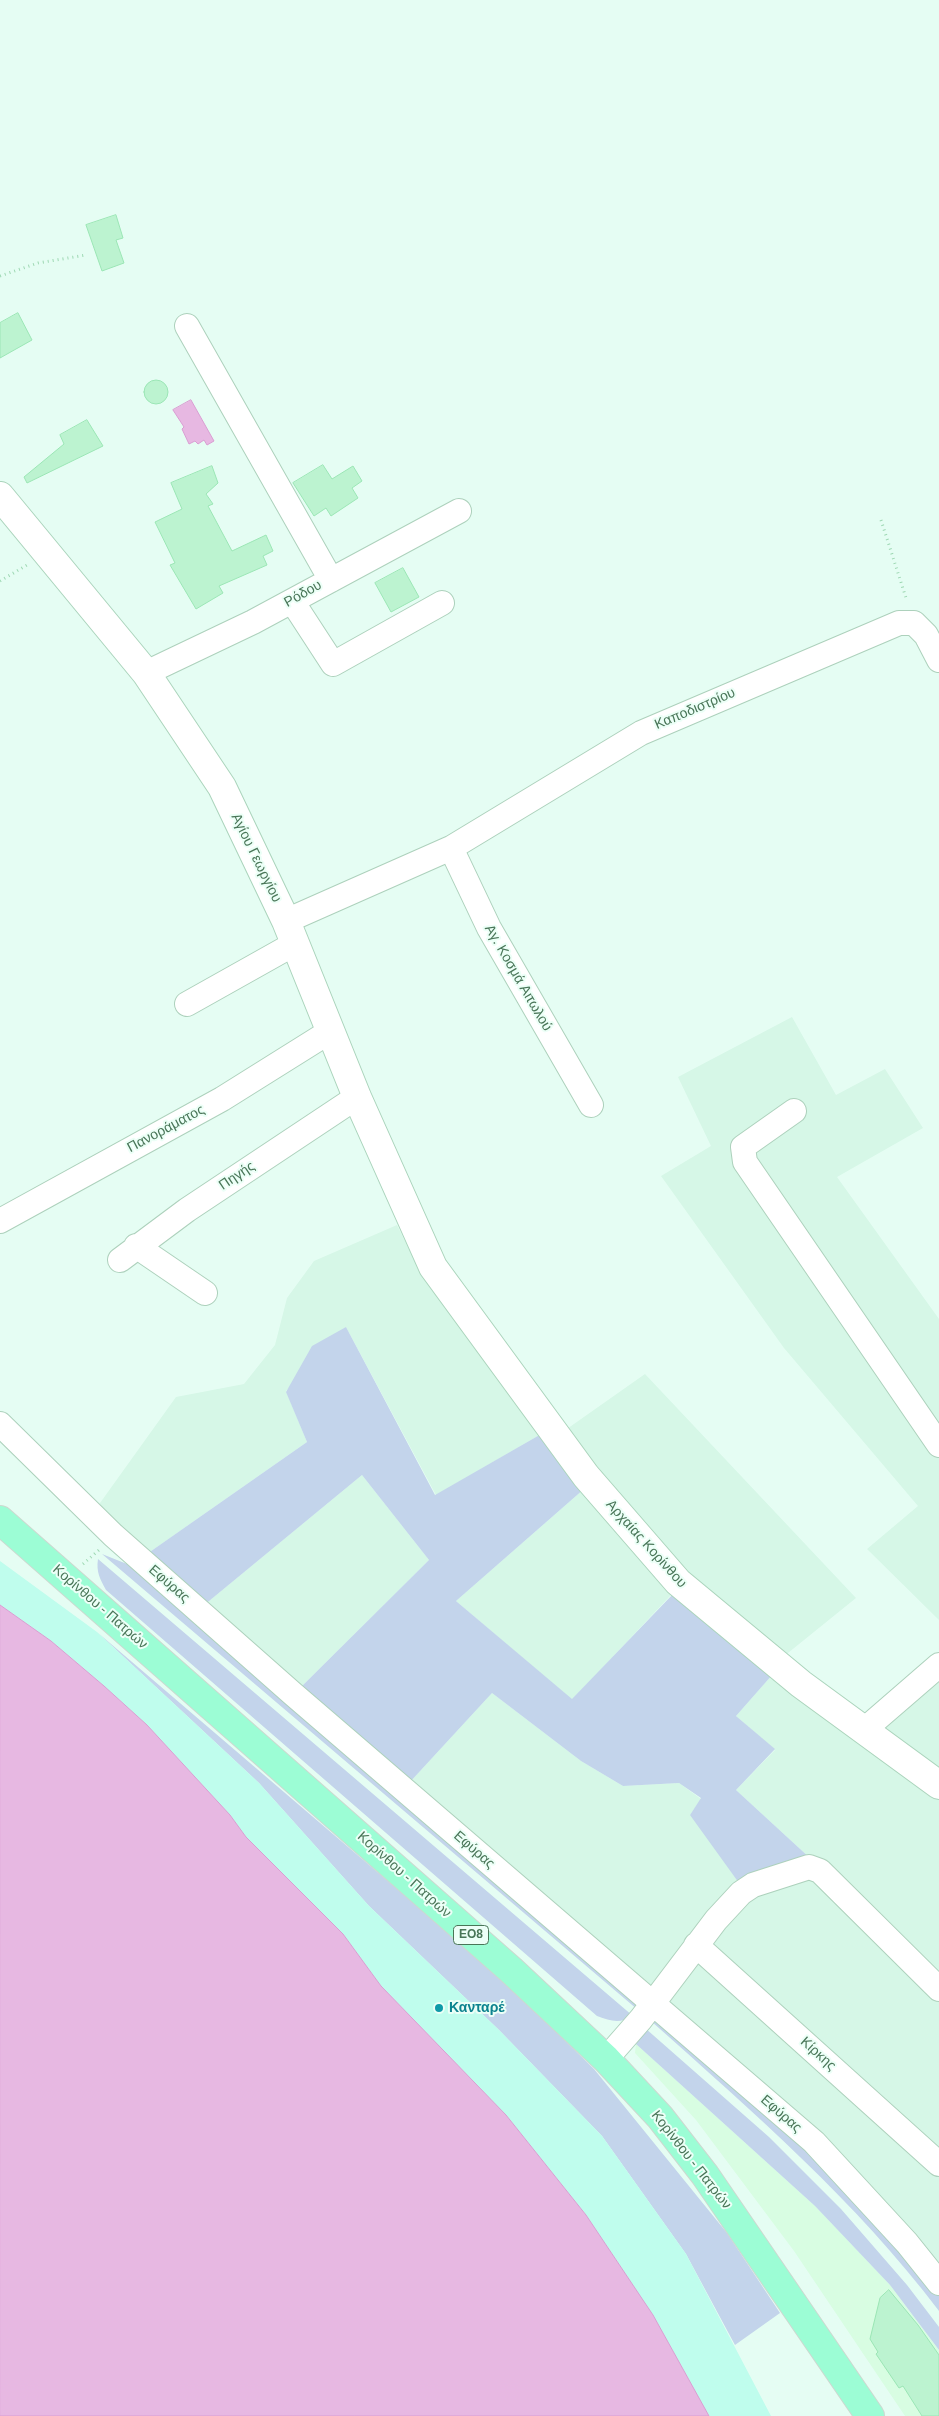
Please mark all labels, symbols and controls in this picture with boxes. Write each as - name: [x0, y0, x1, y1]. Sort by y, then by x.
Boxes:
- street label: Ρόδου: [281, 577, 325, 611]
- street label: Καποδιστρίου: [652, 684, 738, 734]
- street label: Αγίου Γεωργίου: [227, 811, 285, 905]
- street label: Αγ. Κοσμά Αιτωλού: [481, 922, 555, 1034]
- street label: Πανοράματος: [124, 1102, 208, 1156]
- street label: Πηγής: [216, 1158, 258, 1194]
- street label: Αρχαίας Κορίνθου: [602, 1497, 690, 1591]
- street label: Κορίνθου - Πατρών: [49, 1561, 151, 1653]
- street label: Εφύρας: [145, 1562, 193, 1606]
- street label: Εφύρας: [450, 1828, 498, 1872]
- street label: Κορίνθου - Πατρών: [354, 1829, 454, 1921]
- road number: ΕΟ8: [454, 1926, 488, 1944]
- place label: Κανταρέ: [449, 2000, 505, 2016]
- marker: Κανταρέ: [433, 2002, 445, 2014]
- street label: Κίρκης: [797, 2034, 839, 2074]
- street label: Εφύρας: [757, 2092, 805, 2136]
- street label: Κορίνθου - Πατρών: [647, 2107, 735, 2213]

